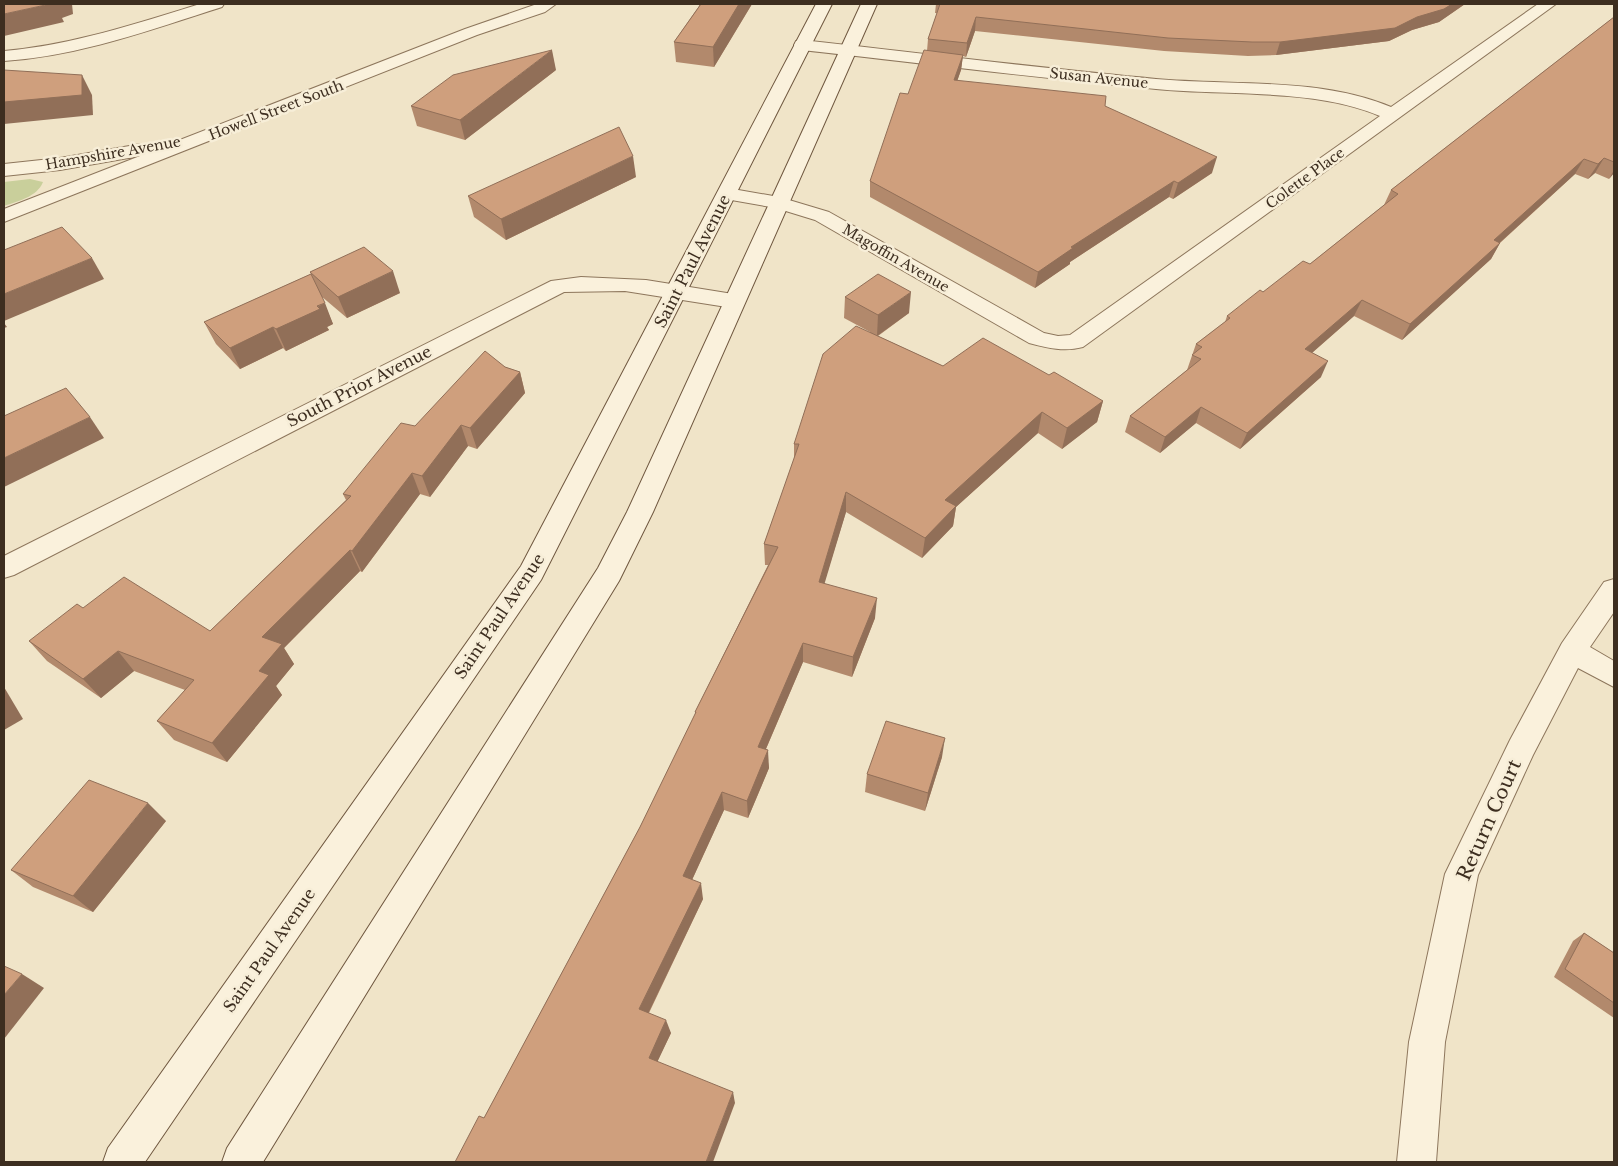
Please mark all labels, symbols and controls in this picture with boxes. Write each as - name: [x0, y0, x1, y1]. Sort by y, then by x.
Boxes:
- street label: Susan Avenue: [1049, 64, 1149, 92]
- street label: Howell Street South: [206, 76, 346, 144]
- street label: Hampshire Avenue: [44, 132, 182, 174]
- street label: Colette Place: [1262, 143, 1348, 213]
- street label: Saint Paul Avenue: [650, 191, 734, 331]
- street label: Magoffin Avenue: [839, 220, 953, 296]
- street label: South Prior Avenue: [283, 341, 435, 431]
- street label: Saint Paul Avenue: [450, 550, 548, 682]
- street label: Return Court: [1452, 755, 1526, 884]
- street label: Saint Paul Avenue: [219, 884, 319, 1016]

